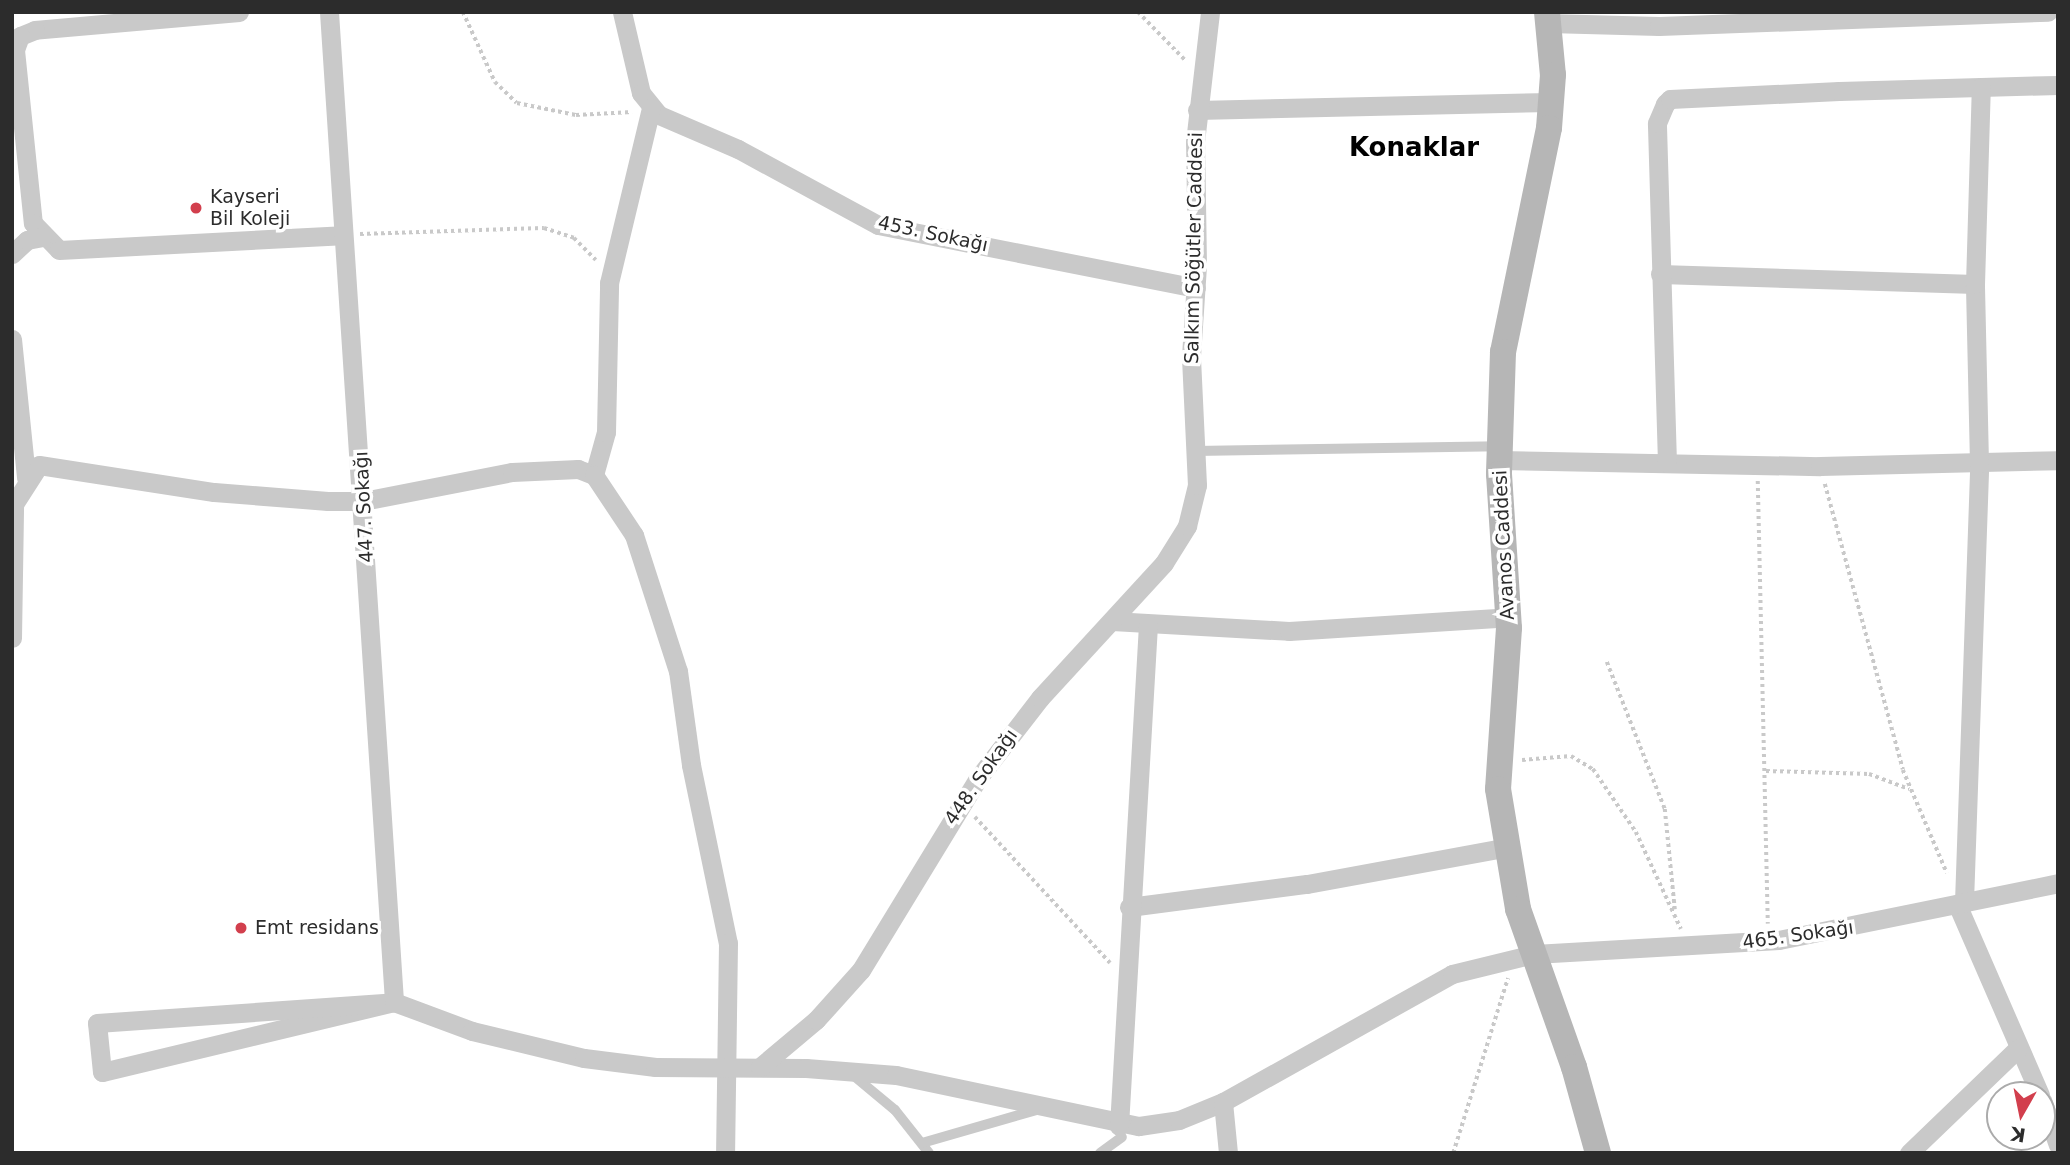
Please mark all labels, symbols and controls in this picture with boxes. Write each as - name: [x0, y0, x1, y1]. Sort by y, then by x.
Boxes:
- street label: Salkım Söğütler Caddesi: [1181, 132, 1207, 364]
- district label: Konaklar: [1349, 132, 1479, 164]
- place label: Kayseri Bil Koleji: [210, 186, 290, 230]
- marker: Kayseri Bil Koleji: [188, 200, 204, 216]
- street label: 453. Sokağı: [876, 211, 990, 257]
- street label: 447. Sokağı: [350, 451, 378, 563]
- street label: Avanos Caddesi: [1489, 469, 1519, 621]
- street label: 448. Sokağı: [940, 725, 1022, 829]
- street label: 465. Sokağı: [1741, 916, 1855, 954]
- place label: Emt residans: [255, 917, 379, 939]
- marker: Emt residans: [233, 920, 249, 936]
- north arrow: [1986, 1081, 2056, 1151]
- text: K: [2009, 1123, 2027, 1147]

